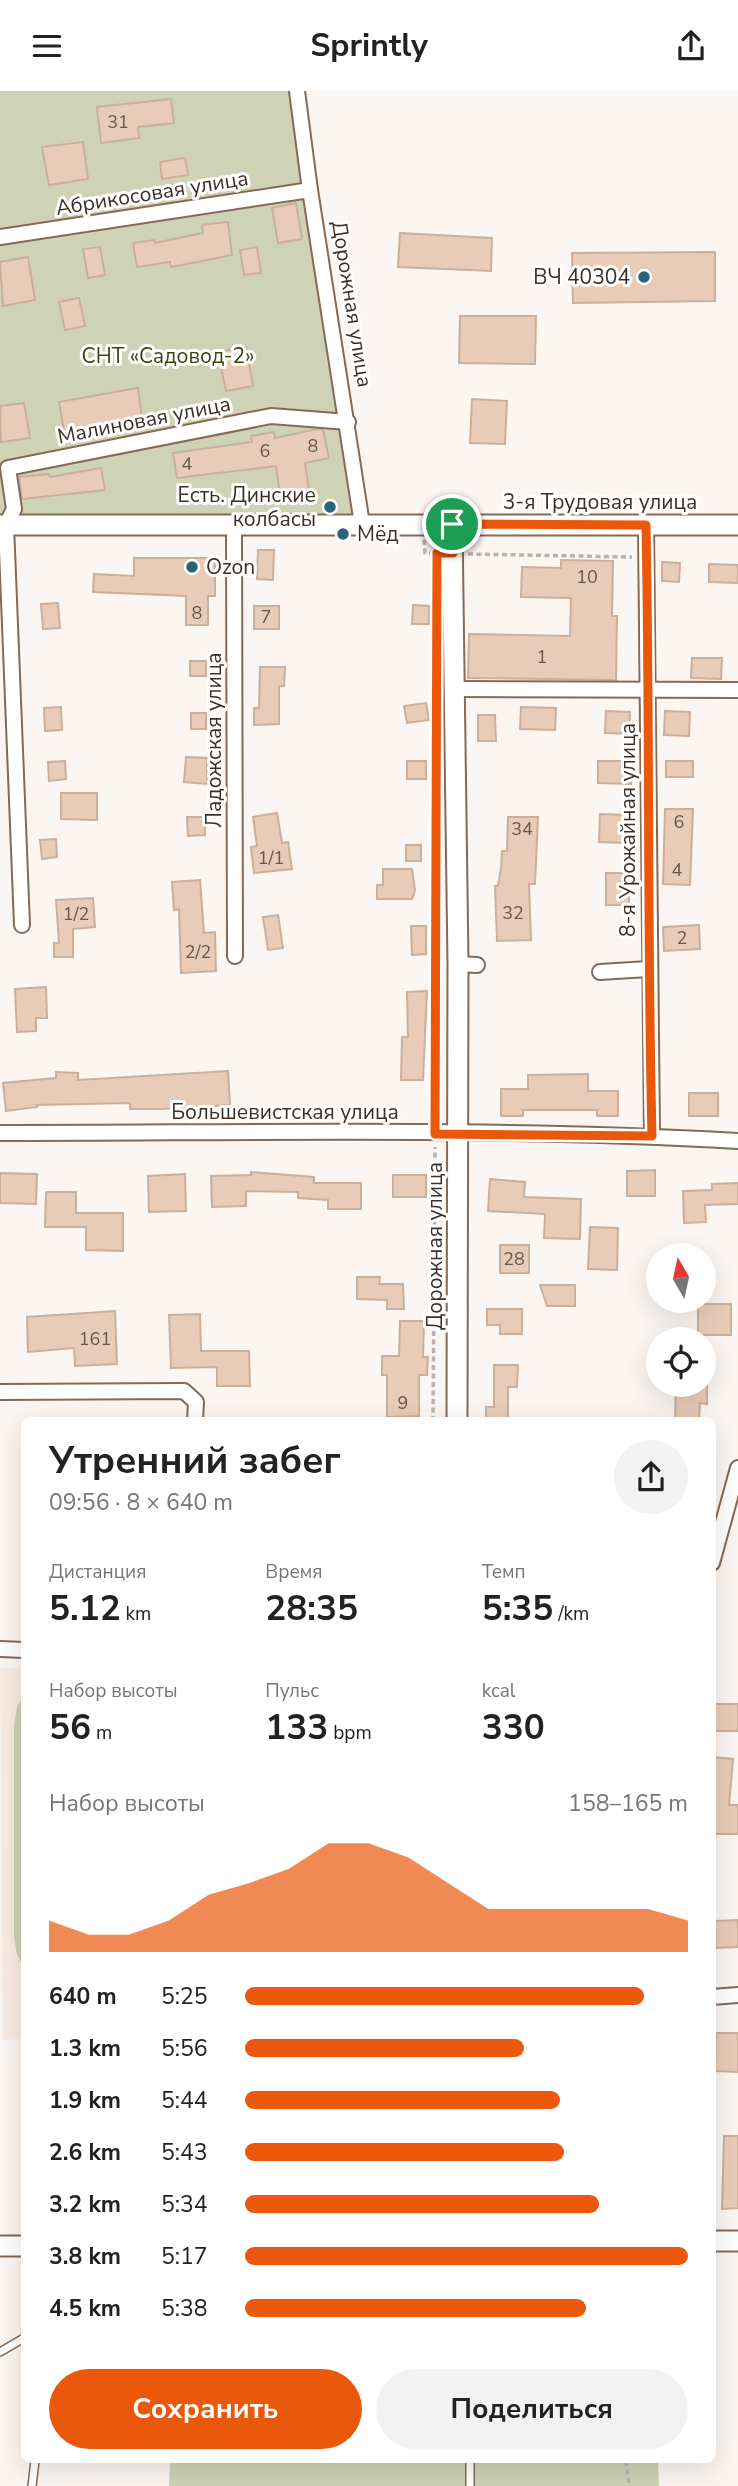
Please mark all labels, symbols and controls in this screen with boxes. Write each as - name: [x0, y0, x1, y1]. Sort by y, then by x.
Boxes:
- text: Sprintly: [310, 24, 428, 67]
- icon: menu: [28, 27, 66, 65]
- icon: share: [672, 27, 710, 65]
- house number: 31: [107, 110, 129, 134]
- street label: Абрикосовая улица: [54, 164, 250, 222]
- street label: Дорожная улица: [325, 219, 379, 389]
- place label: ВЧ 40304: [533, 263, 630, 291]
- marker: ВЧ 40304: [636, 269, 652, 285]
- park label: СНТ «Садовод-2»: [82, 342, 254, 370]
- street label: Малиновая улица: [55, 389, 233, 451]
- house number: 8: [308, 434, 318, 458]
- house number: 6: [260, 439, 270, 463]
- house number: 4: [182, 452, 193, 476]
- place label: Есть. Динские колбасы: [177, 481, 316, 533]
- street label: 3-я Трудовая улица: [503, 488, 697, 516]
- pin: [422, 494, 482, 554]
- marker: Есть. Динские колбасы: [322, 499, 338, 515]
- icon: arrive: [433, 505, 471, 543]
- place label: Мёд: [357, 520, 399, 548]
- marker: Мёд: [335, 526, 351, 542]
- place label: Ozon: [206, 553, 255, 581]
- marker: Ozon: [184, 559, 200, 575]
- house number: 10: [576, 565, 598, 589]
- house number: 8: [192, 601, 202, 625]
- house number: 7: [261, 605, 271, 629]
- house number: 1: [537, 645, 547, 669]
- street label: Ладожская улица: [200, 652, 228, 828]
- street label: 8-я Урожайная улица: [614, 723, 642, 937]
- house number: 6: [674, 810, 684, 834]
- house number: 34: [511, 817, 533, 841]
- house number: 1/1: [258, 846, 284, 870]
- house number: 4: [672, 858, 683, 882]
- house number: 32: [502, 901, 524, 925]
- house number: 1/2: [63, 902, 89, 926]
- house number: 2: [677, 926, 687, 950]
- house number: 2/2: [185, 940, 211, 964]
- street label: Большевистская улица: [171, 1098, 399, 1126]
- street label: Дорожная улица: [421, 1162, 449, 1330]
- north arrow: [646, 1243, 716, 1313]
- map controls: [646, 1243, 716, 1397]
- house number: 28: [503, 1247, 525, 1271]
- house number: 161: [79, 1327, 111, 1351]
- button: locate: [646, 1327, 716, 1397]
- house number: 9: [398, 1391, 408, 1415]
- text: Утренний забег: [49, 1435, 341, 1486]
- button: share: [614, 1440, 688, 1514]
- text: 09:56 · 8 × 640 m: [49, 1487, 233, 1518]
- text: Дистанция: [49, 1559, 146, 1585]
- text: Время: [265, 1559, 323, 1585]
- text: Темп: [482, 1559, 526, 1585]
- text: 5.12: [49, 1585, 121, 1632]
- text: 28:35: [265, 1585, 358, 1632]
- text: 5:35: [482, 1585, 553, 1632]
- text: km: [121, 1601, 151, 1627]
- text: /km: [553, 1601, 589, 1627]
- text: Набор высоты: [49, 1678, 178, 1704]
- text: Пульс: [265, 1678, 319, 1704]
- text: kcal: [482, 1678, 515, 1704]
- text: 56: [49, 1704, 91, 1751]
- text: 133: [265, 1704, 328, 1751]
- text: 330: [482, 1704, 545, 1751]
- text: m: [91, 1720, 112, 1746]
- text: bpm: [328, 1720, 372, 1746]
- text: Набор высоты: [49, 1788, 205, 1819]
- text: 158–165 m: [568, 1788, 688, 1819]
- text: 640 m: [49, 1981, 117, 2012]
- text: 5:25: [161, 1981, 208, 2012]
- text: 1.3 km: [49, 2033, 121, 2064]
- text: 5:56: [161, 2033, 208, 2064]
- text: 1.9 km: [49, 2085, 121, 2116]
- text: 5:44: [161, 2085, 208, 2116]
- text: 2.6 km: [49, 2137, 121, 2168]
- text: 5:43: [161, 2137, 208, 2168]
- text: 3.2 km: [49, 2189, 121, 2220]
- text: 5:34: [161, 2189, 208, 2220]
- text: 3.8 km: [49, 2241, 121, 2272]
- text: 5:17: [161, 2241, 208, 2272]
- text: 4.5 km: [49, 2293, 121, 2324]
- text: 5:38: [161, 2293, 208, 2324]
- button: Сохранить: [49, 2369, 362, 2449]
- button: Поделиться: [376, 2369, 688, 2449]

